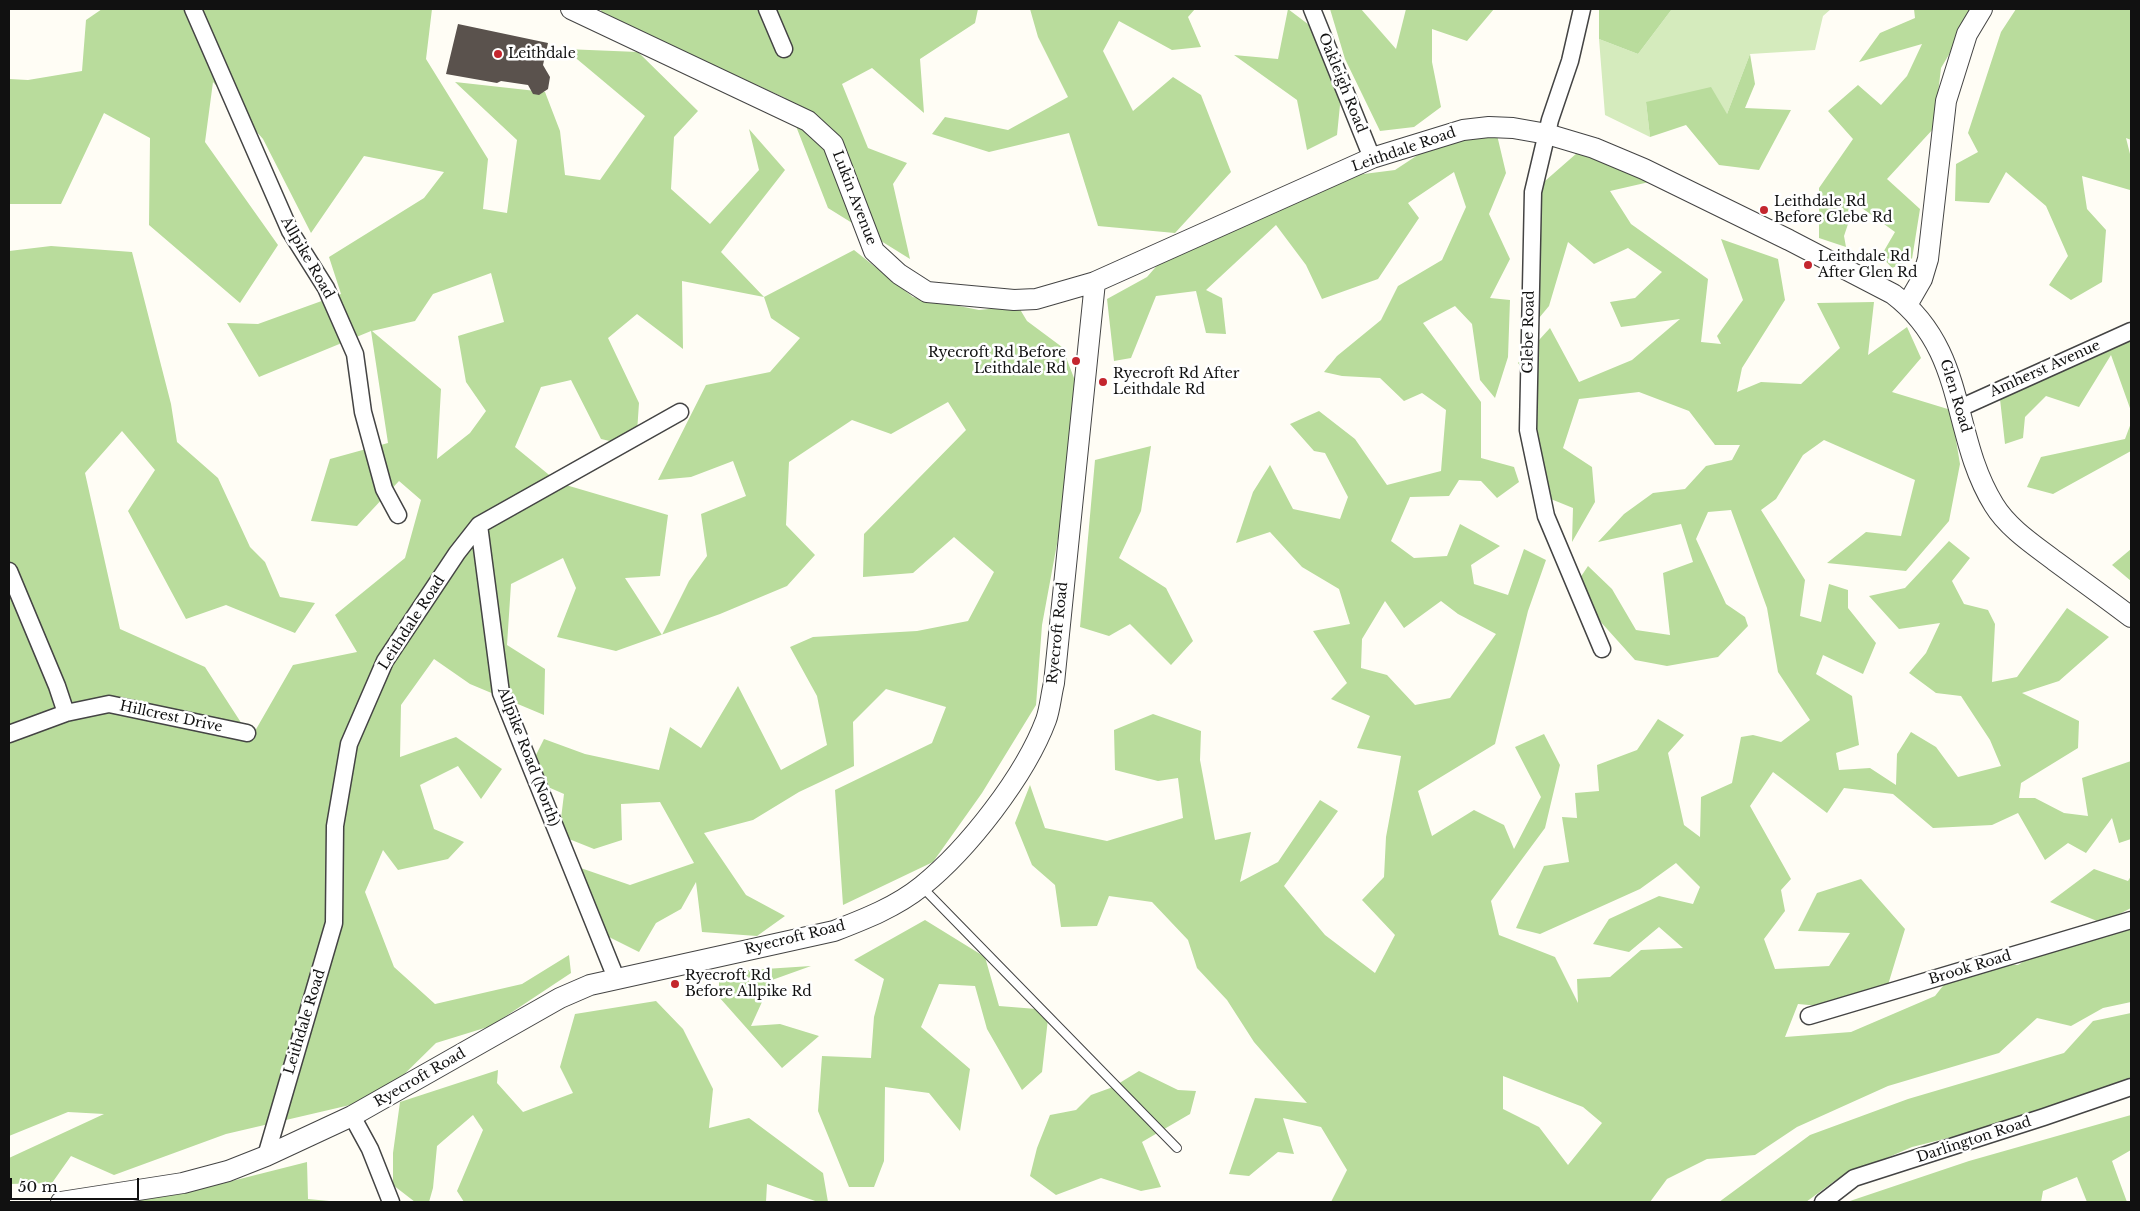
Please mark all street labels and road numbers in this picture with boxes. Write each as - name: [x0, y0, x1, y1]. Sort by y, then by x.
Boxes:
- street label: Oakleigh Road: [1314, 31, 1370, 135]
- street label: Leithdale Road: [1350, 124, 1458, 176]
- street label: Lukin Avenue: [828, 148, 880, 248]
- street label: Allpike Road: [277, 214, 337, 302]
- street label: Glebe Road: [1520, 290, 1538, 374]
- street label: Amherst Avenue: [1987, 337, 2103, 401]
- street label: Glen Road: [1936, 357, 1974, 435]
- street label: Leithdale Road: [375, 573, 449, 673]
- street label: Ryecroft Road: [1044, 581, 1072, 685]
- street label: Allpike Road (North): [494, 685, 562, 829]
- street label: Hillcrest Drive: [118, 698, 224, 736]
- street label: Ryecroft Road: [743, 917, 847, 959]
- street label: Brook Road: [1927, 947, 2013, 989]
- street label: Leithdale Road: [281, 967, 329, 1077]
- street label: Ryecroft Road: [371, 1045, 469, 1111]
- street label: Darlington Road: [1915, 1114, 2033, 1166]

